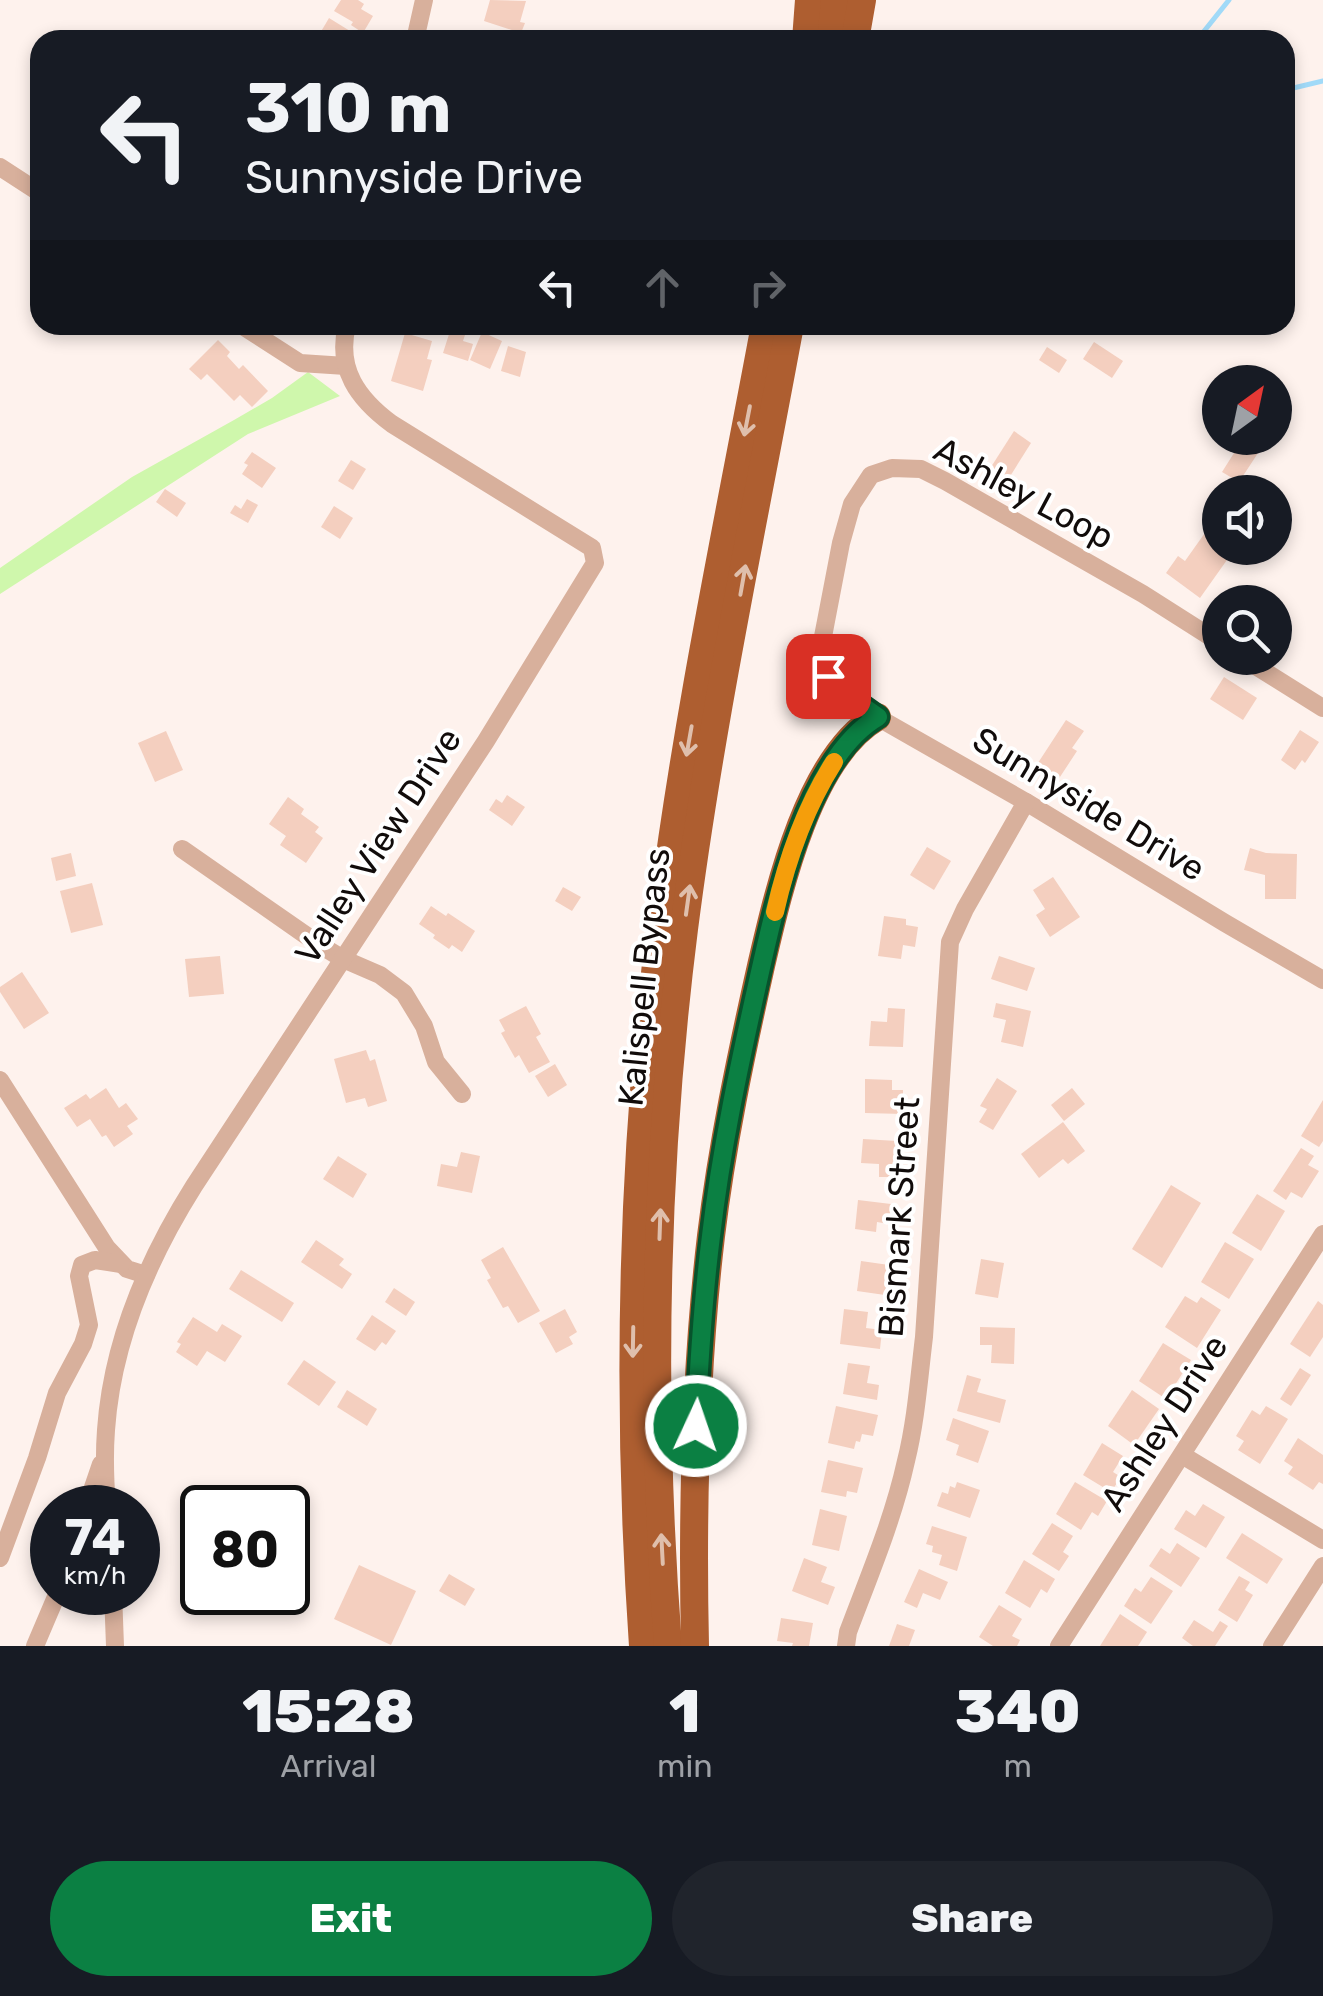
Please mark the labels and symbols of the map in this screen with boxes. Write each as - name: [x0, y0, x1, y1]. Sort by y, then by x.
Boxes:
- north arrow: [1202, 365, 1292, 455]
- one-way arrow: [737, 404, 756, 437]
- street label: Ashley Loop: [927, 428, 1121, 558]
- one-way arrow: [734, 564, 753, 597]
- pin: [786, 634, 871, 719]
- street label: Sunnyside Drive: [965, 718, 1213, 890]
- street label: Valley View Drive: [286, 720, 470, 972]
- one-way arrow: [679, 724, 698, 756]
- street label: Kalispell Bypass: [610, 846, 678, 1108]
- one-way arrow: [679, 884, 698, 917]
- street label: Bismark Street: [870, 1095, 928, 1339]
- one-way arrow: [651, 1208, 670, 1240]
- one-way arrow: [624, 1326, 642, 1358]
- street label: Ashley Drive: [1092, 1327, 1236, 1519]
- position arrow: [644, 1374, 748, 1478]
- speed limit sign: 80: [180, 1485, 310, 1615]
- one-way arrow: [652, 1533, 671, 1565]

